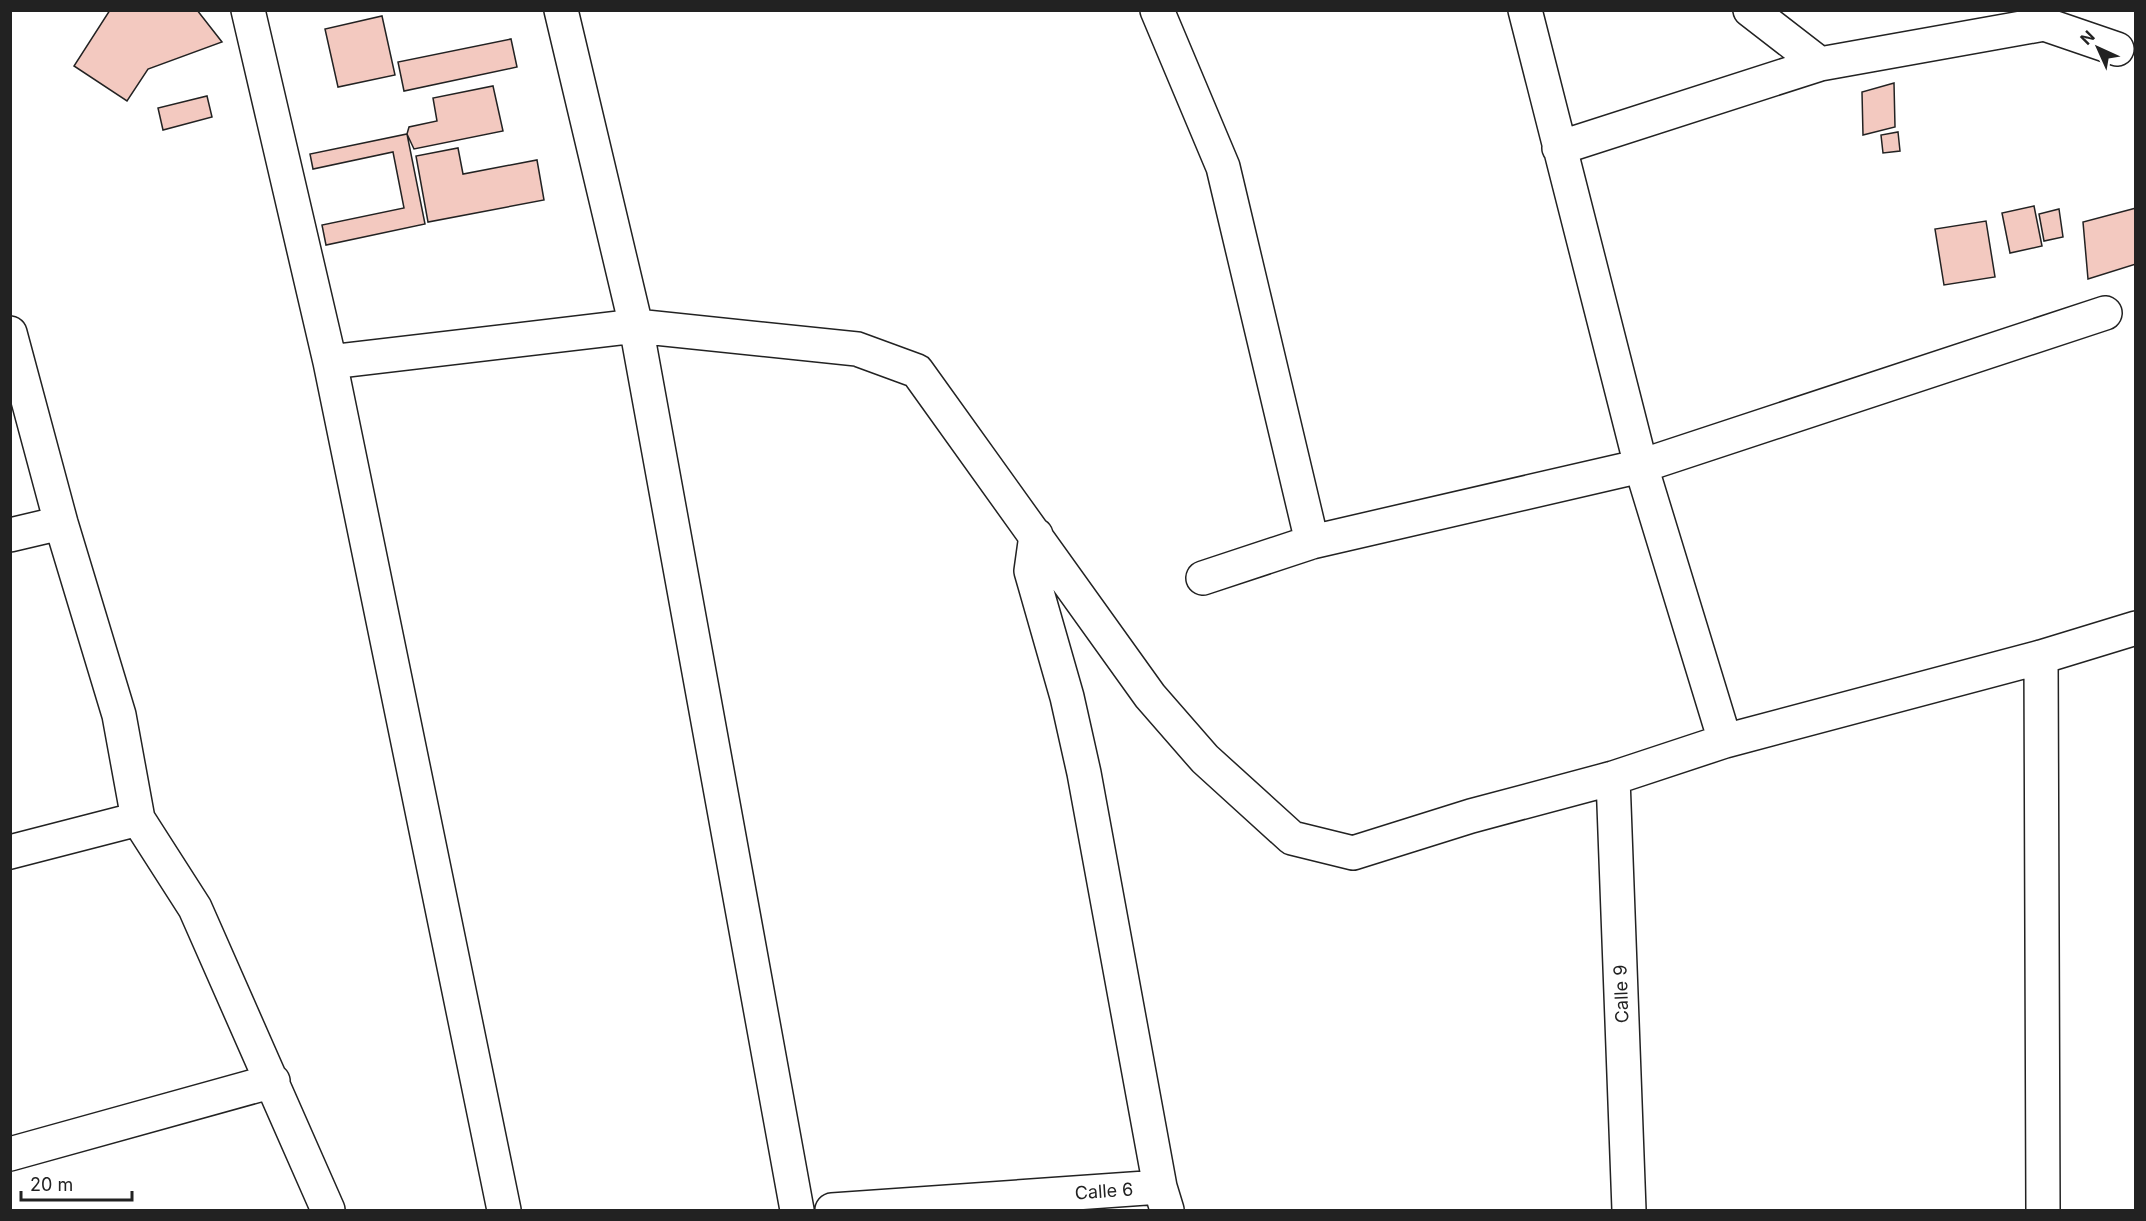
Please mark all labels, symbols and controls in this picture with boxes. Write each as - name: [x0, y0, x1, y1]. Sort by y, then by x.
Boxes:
- north arrow: [2068, 18, 2128, 78]
- text: N: [2076, 26, 2099, 49]
- street label: Calle 9: [1609, 964, 1633, 1024]
- scale bar: [21, 1164, 132, 1202]
- text: 20 m: [30, 1174, 73, 1195]
- street label: Calle 6: [1074, 1178, 1134, 1204]

